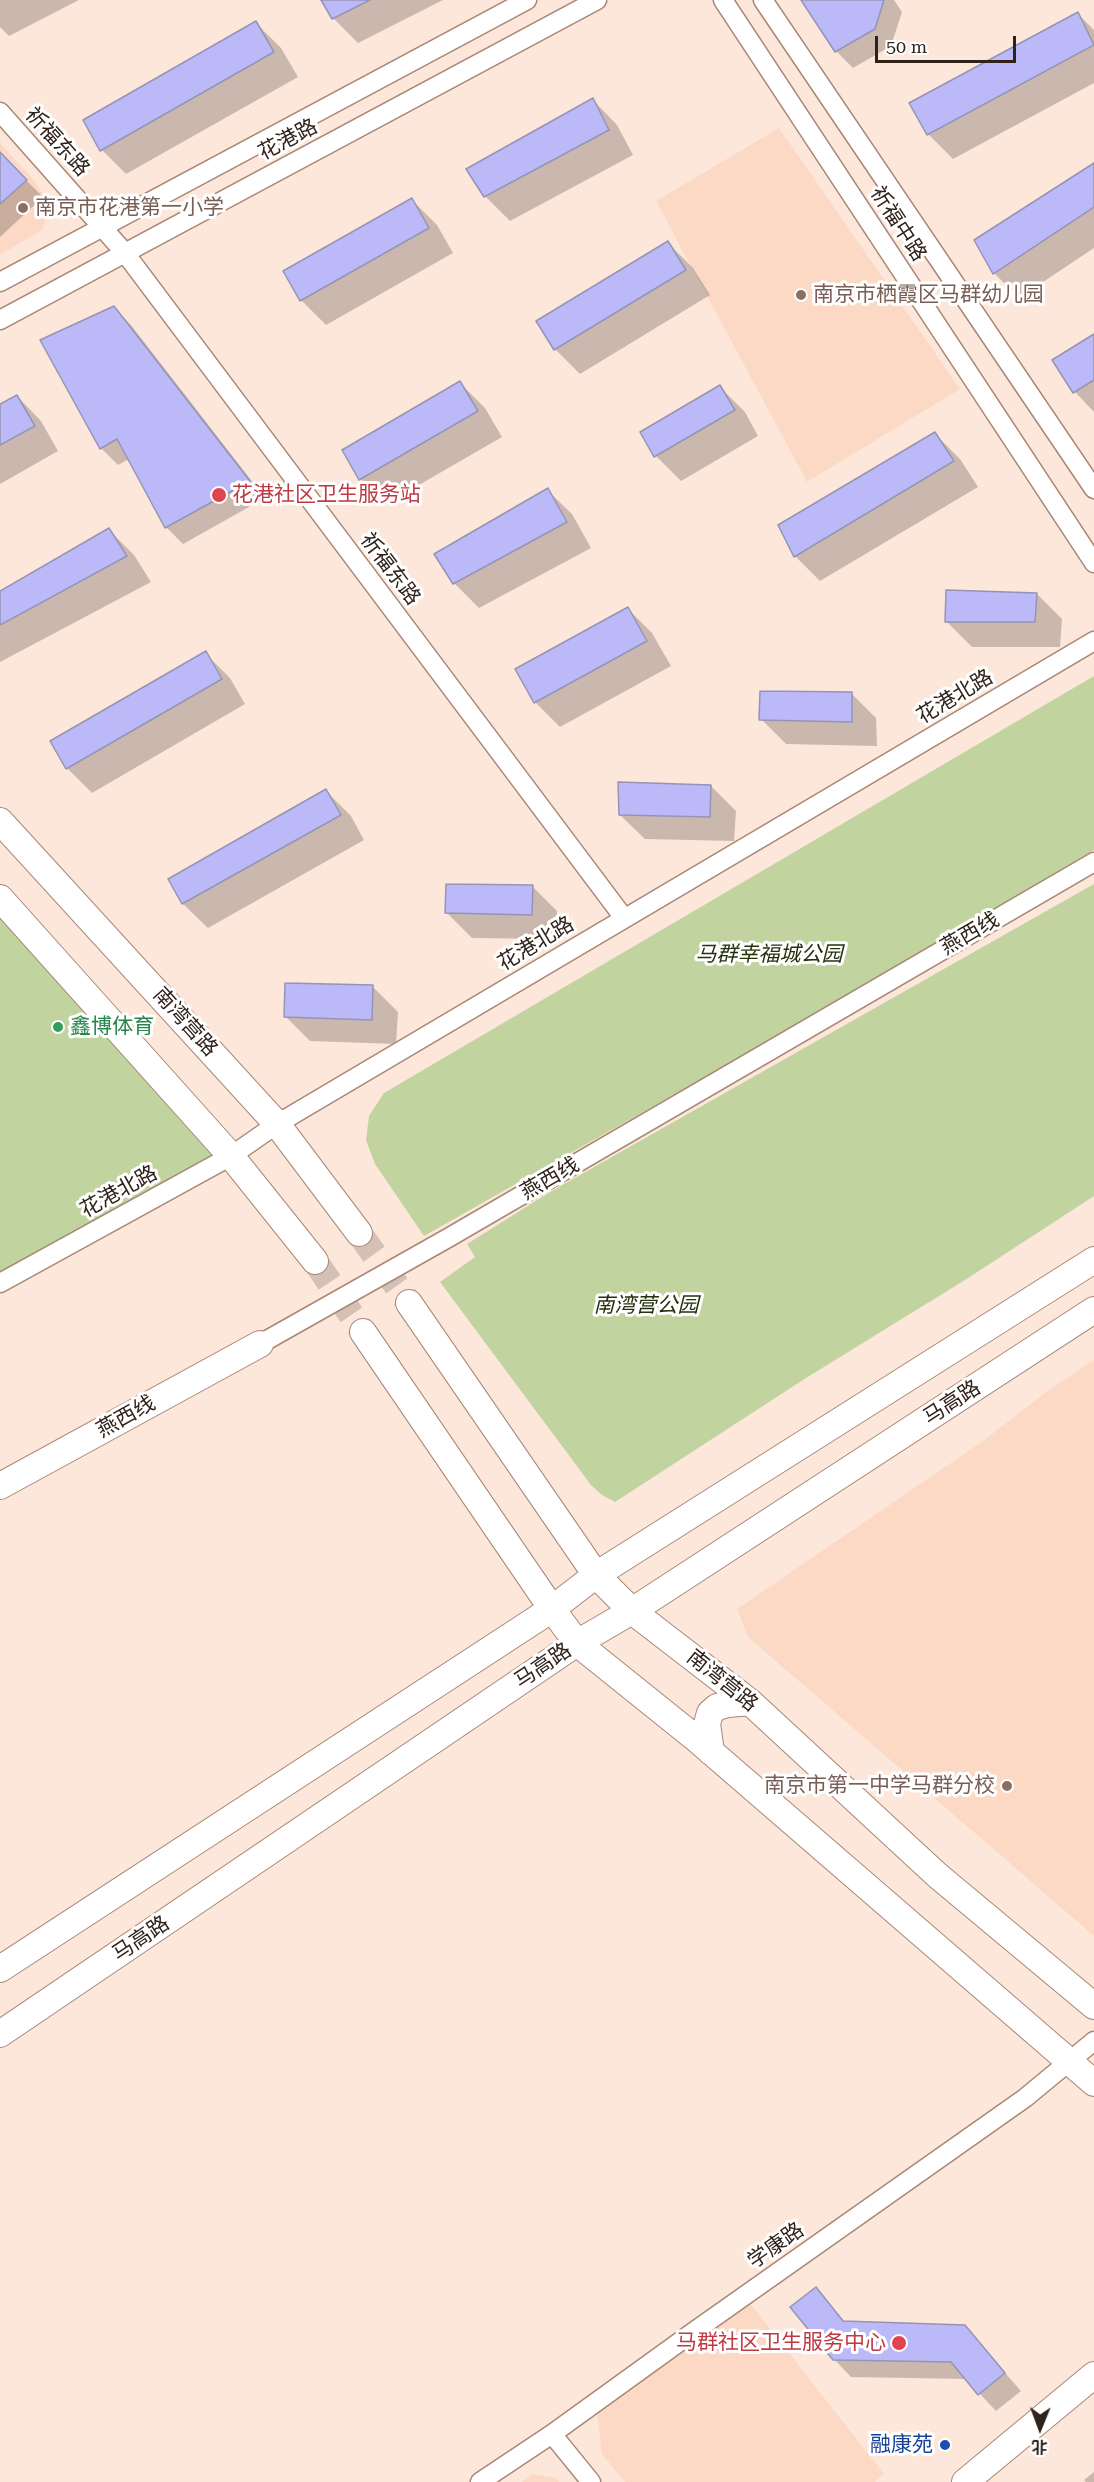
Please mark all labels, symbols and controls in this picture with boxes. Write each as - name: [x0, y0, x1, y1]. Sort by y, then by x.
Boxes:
- scale bar: [878, 24, 1019, 62]
- text: 50 m: [886, 36, 927, 57]
- street label: 祈福东路: [20, 102, 94, 182]
- street label: 花港路: [254, 114, 322, 166]
- street label: 祈福中路: [865, 182, 931, 266]
- place label: 南京市花港第一小学: [35, 195, 224, 221]
- marker: 南京市花港第一小学: [16, 201, 30, 215]
- place label: 南京市栖霞区马群幼儿园: [813, 282, 1044, 308]
- marker: 南京市栖霞区马群幼儿园: [794, 288, 808, 302]
- place label: 花港社区卫生服务站: [232, 482, 421, 508]
- marker: 花港社区卫生服务站: [210, 486, 228, 504]
- street label: 祈福东路: [355, 528, 425, 610]
- street label: 花港北路: [913, 665, 997, 729]
- street label: 燕西线: [936, 907, 1004, 961]
- street label: 花港北路: [494, 912, 578, 976]
- park label: 马群幸福城公园: [696, 942, 842, 968]
- street label: 南湾营路: [148, 982, 222, 1062]
- place label: 鑫博体育: [70, 1014, 154, 1040]
- marker: 鑫博体育: [51, 1020, 65, 1034]
- street label: 燕西线: [516, 1152, 584, 1206]
- street label: 花港北路: [76, 1161, 162, 1223]
- park label: 南湾营公园: [594, 1293, 698, 1319]
- street label: 马高路: [919, 1375, 985, 1431]
- street label: 燕西线: [92, 1391, 160, 1443]
- street label: 马高路: [510, 1638, 576, 1694]
- street label: 南湾营路: [681, 1645, 763, 1717]
- place label: 南京市第一中学马群分校: [764, 1773, 995, 1799]
- marker: 南京市第一中学马群分校: [1000, 1779, 1014, 1793]
- street label: 马高路: [108, 1911, 174, 1967]
- street label: 学康路: [743, 2218, 809, 2274]
- place label: 马群社区卫生服务中心: [676, 2330, 886, 2356]
- marker: 马群社区卫生服务中心: [890, 2334, 908, 2352]
- north arrow: [1010, 2398, 1070, 2458]
- place label: 融康苑: [870, 2432, 933, 2458]
- text: 北: [1032, 2437, 1048, 2456]
- marker: 融康苑: [938, 2438, 952, 2452]

